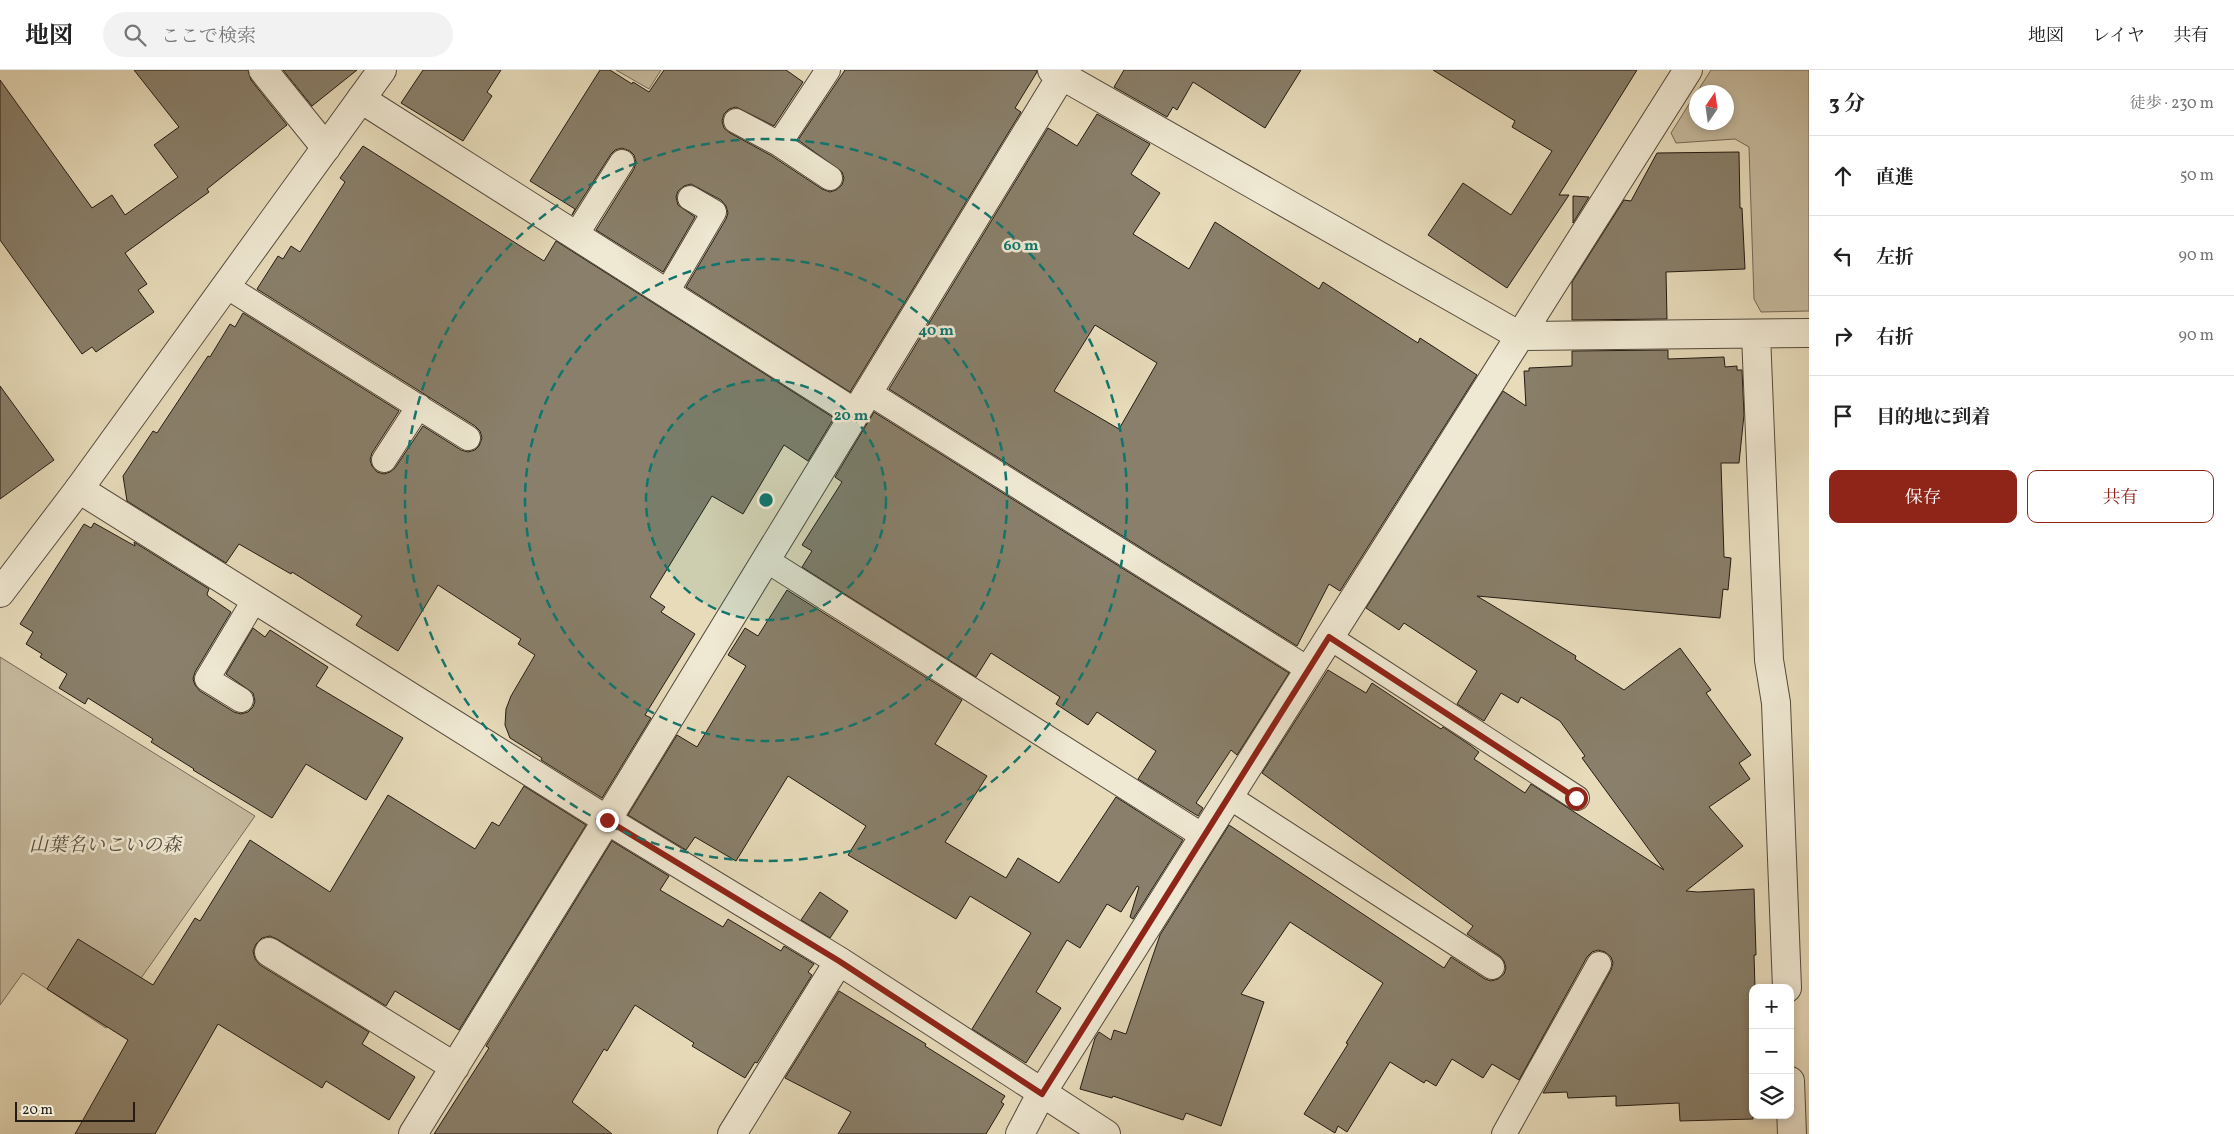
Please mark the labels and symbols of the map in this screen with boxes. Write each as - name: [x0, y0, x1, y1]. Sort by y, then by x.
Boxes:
- north arrow: [1689, 85, 1734, 130]
- text: 60 m: [1004, 236, 1039, 257]
- text: 40 m: [918, 321, 954, 342]
- text: 20 m: [834, 406, 869, 427]
- centre of rings: [757, 491, 775, 509]
- route start: [1565, 787, 1588, 810]
- route end: [596, 809, 619, 832]
- park label: 山葉名いこいの森: [29, 833, 183, 859]
- scale bar: [15, 1099, 135, 1122]

